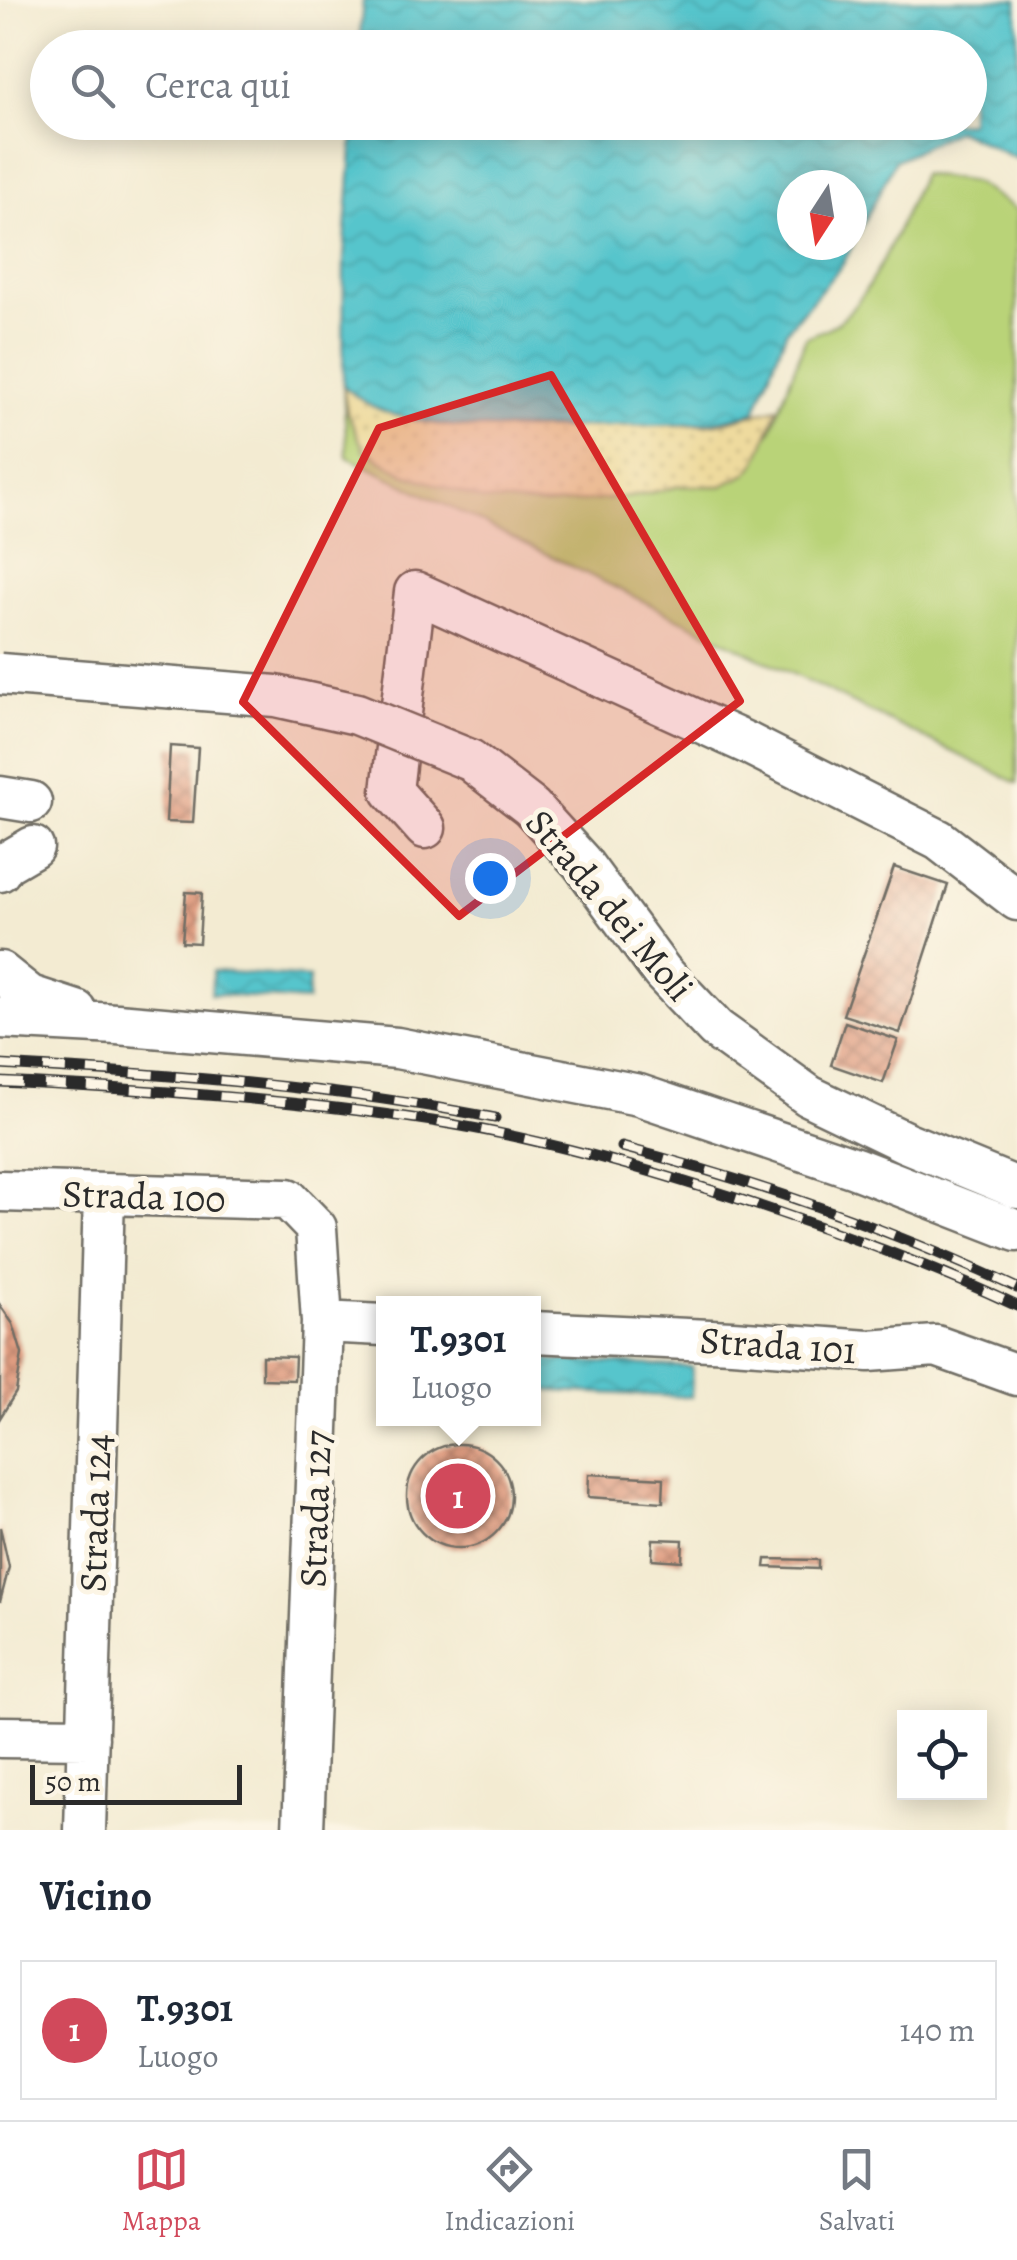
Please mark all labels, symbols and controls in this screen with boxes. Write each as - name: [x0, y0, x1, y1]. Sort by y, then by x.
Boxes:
- search box: [30, 30, 987, 140]
- icon: search: [65, 58, 120, 113]
- text: Cerca qui: [145, 59, 291, 111]
- north arrow: [777, 170, 867, 260]
- street label: Strada dei Moli: [514, 798, 706, 1012]
- your location: [465, 853, 516, 904]
- street label: Strada 100: [61, 1167, 227, 1225]
- popup: [376, 1296, 541, 1426]
- text: T.9301: [410, 1313, 507, 1365]
- street label: Strada 101: [698, 1314, 858, 1376]
- text: Luogo: [410, 1365, 492, 1409]
- street label: Strada 127: [286, 1430, 344, 1588]
- street label: Strada 124: [66, 1433, 124, 1593]
- pin: 1: [426, 1458, 490, 1534]
- map controls: [897, 1710, 987, 1800]
- button: locate: [897, 1710, 987, 1800]
- scale bar: [30, 1760, 242, 1804]
- text: 50 m: [45, 1763, 101, 1801]
- text: Vicino: [40, 1867, 152, 1924]
- text: T.9301: [137, 1982, 233, 2034]
- text: 1: [69, 2008, 80, 2052]
- text: 140 m: [900, 2008, 975, 2052]
- text: Luogo: [137, 2034, 218, 2078]
- tab: Mappa: [122, 2142, 201, 2240]
- tab: Indicazioni: [445, 2142, 575, 2240]
- tab: Salvati: [819, 2142, 895, 2240]

